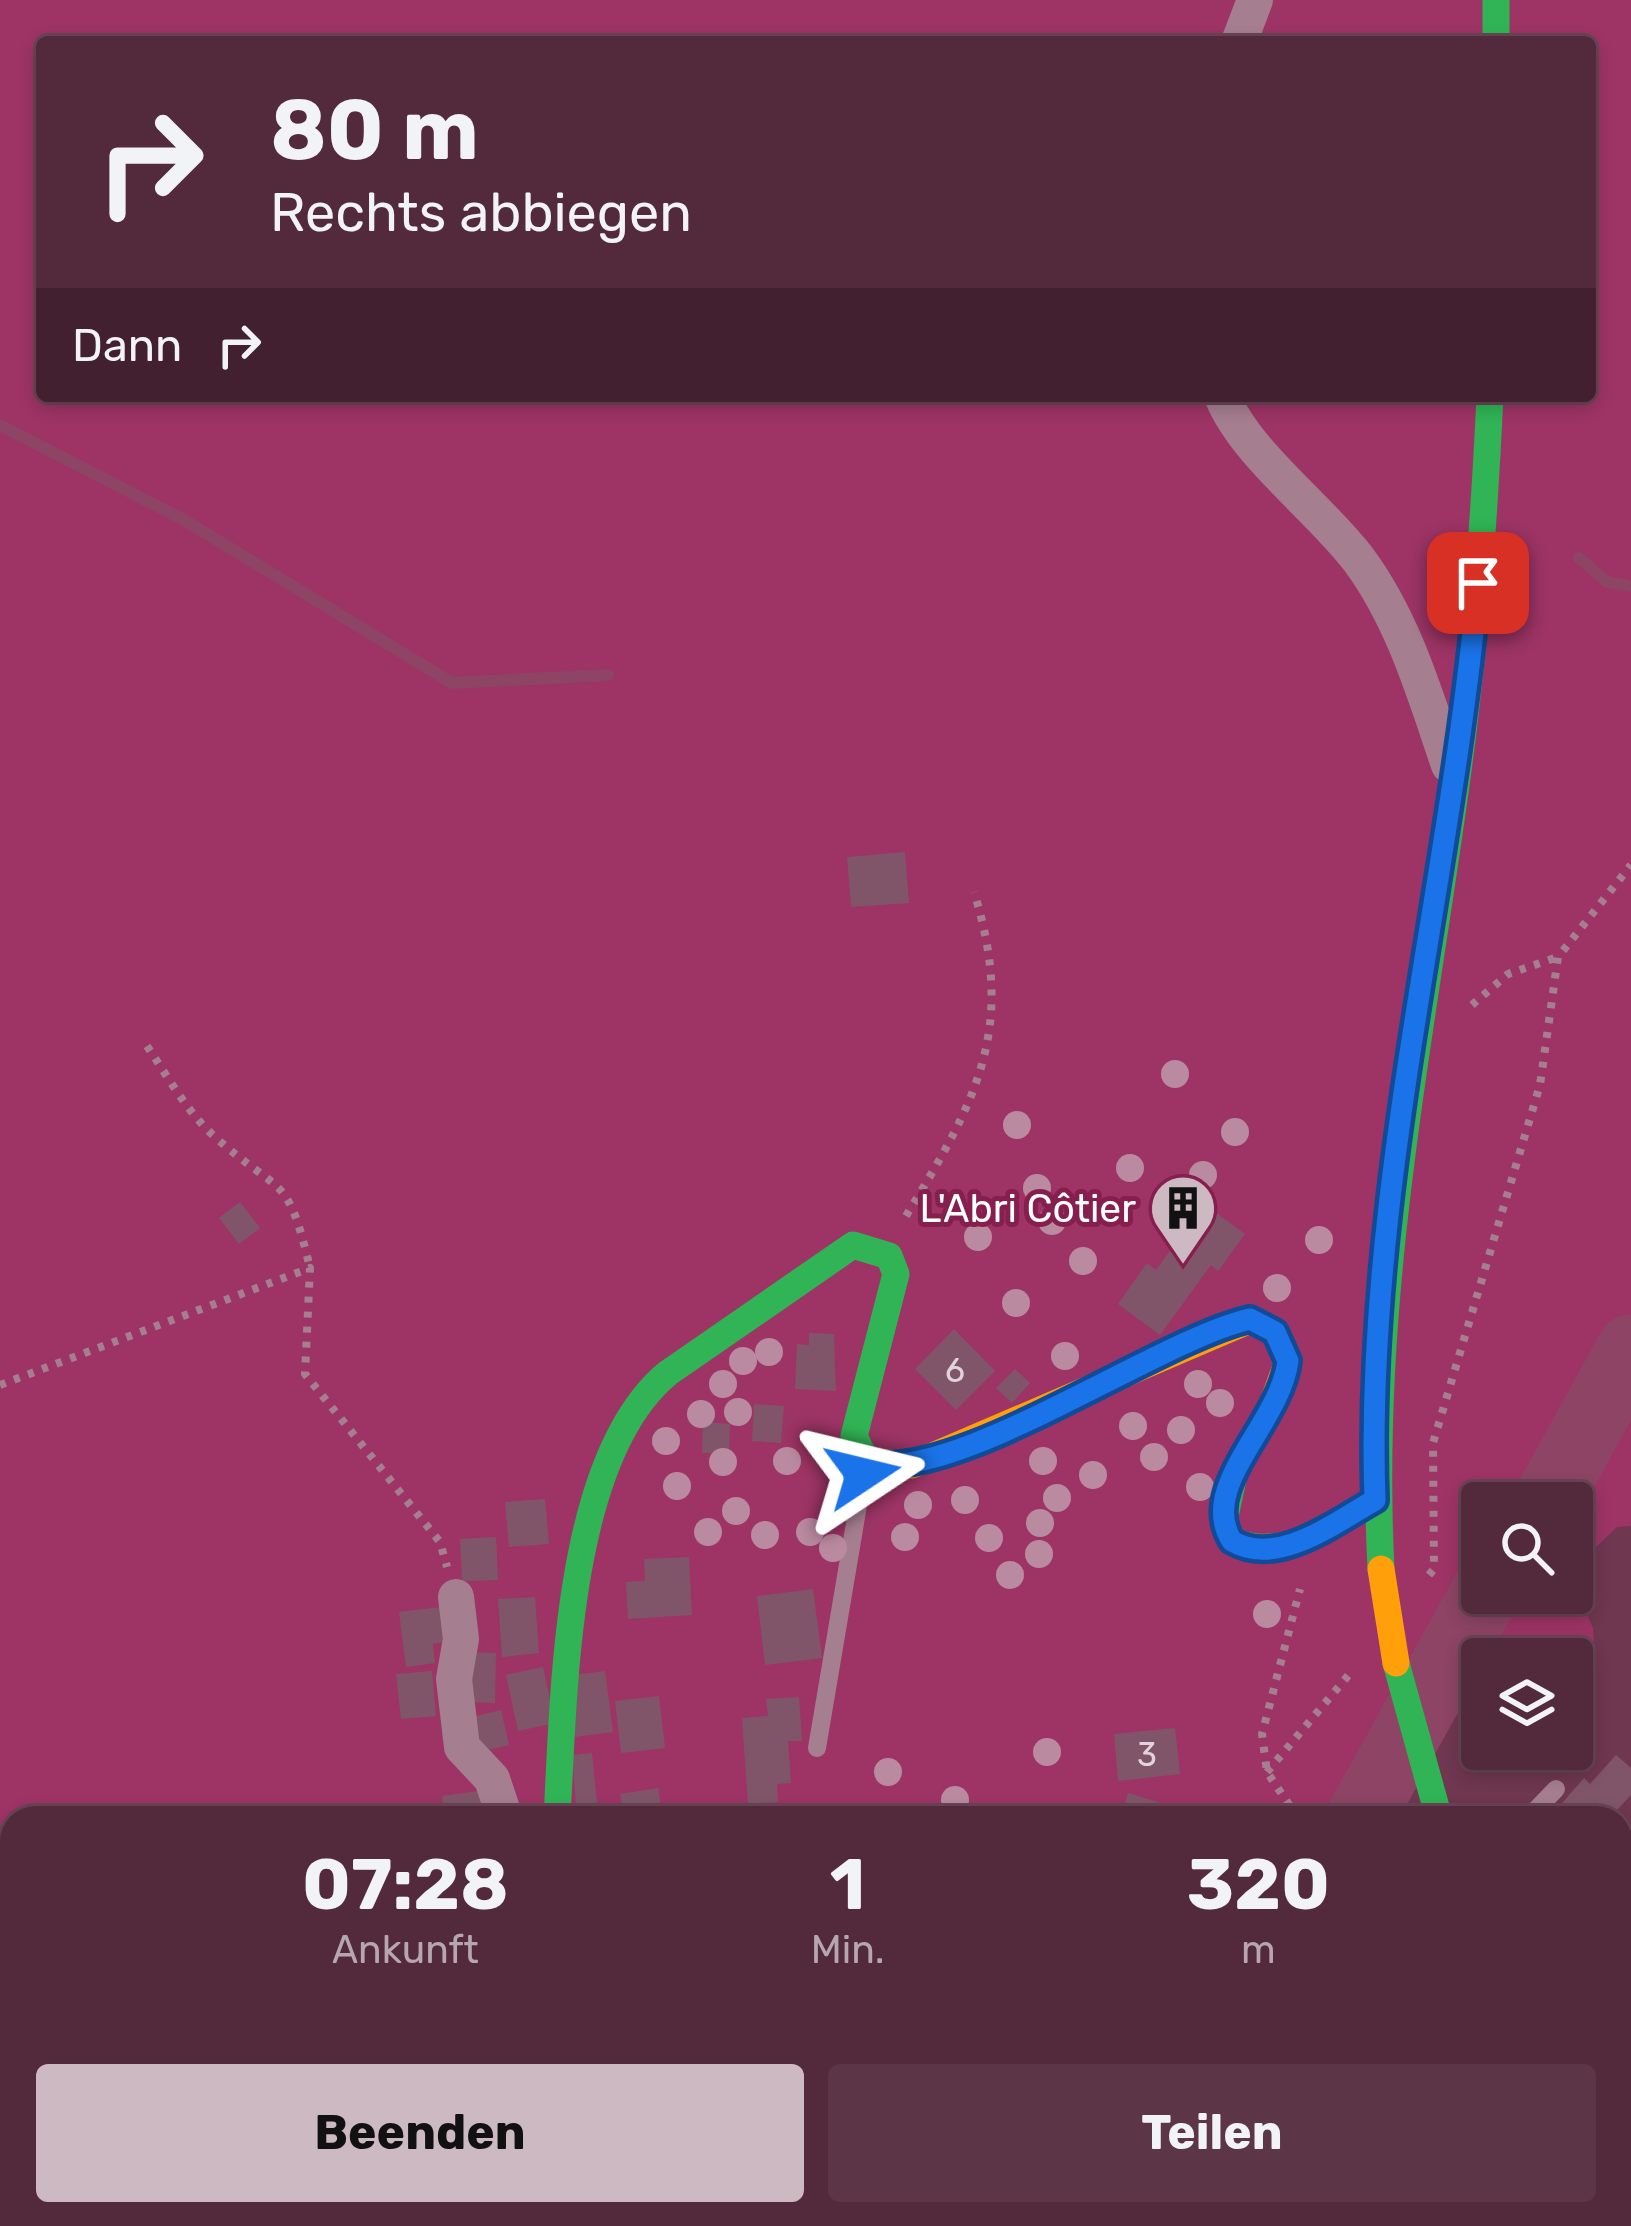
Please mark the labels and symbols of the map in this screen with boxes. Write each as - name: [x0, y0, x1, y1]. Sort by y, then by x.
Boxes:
- pin: [1427, 532, 1529, 634]
- building icon: L'Abri Côtier: [1148, 1173, 1218, 1267]
- place label: L'Abri Côtier: [920, 1186, 1136, 1232]
- house number: 6: [945, 1351, 965, 1390]
- position arrow: [800, 1411, 926, 1537]
- house number: 3: [1137, 1735, 1157, 1774]

